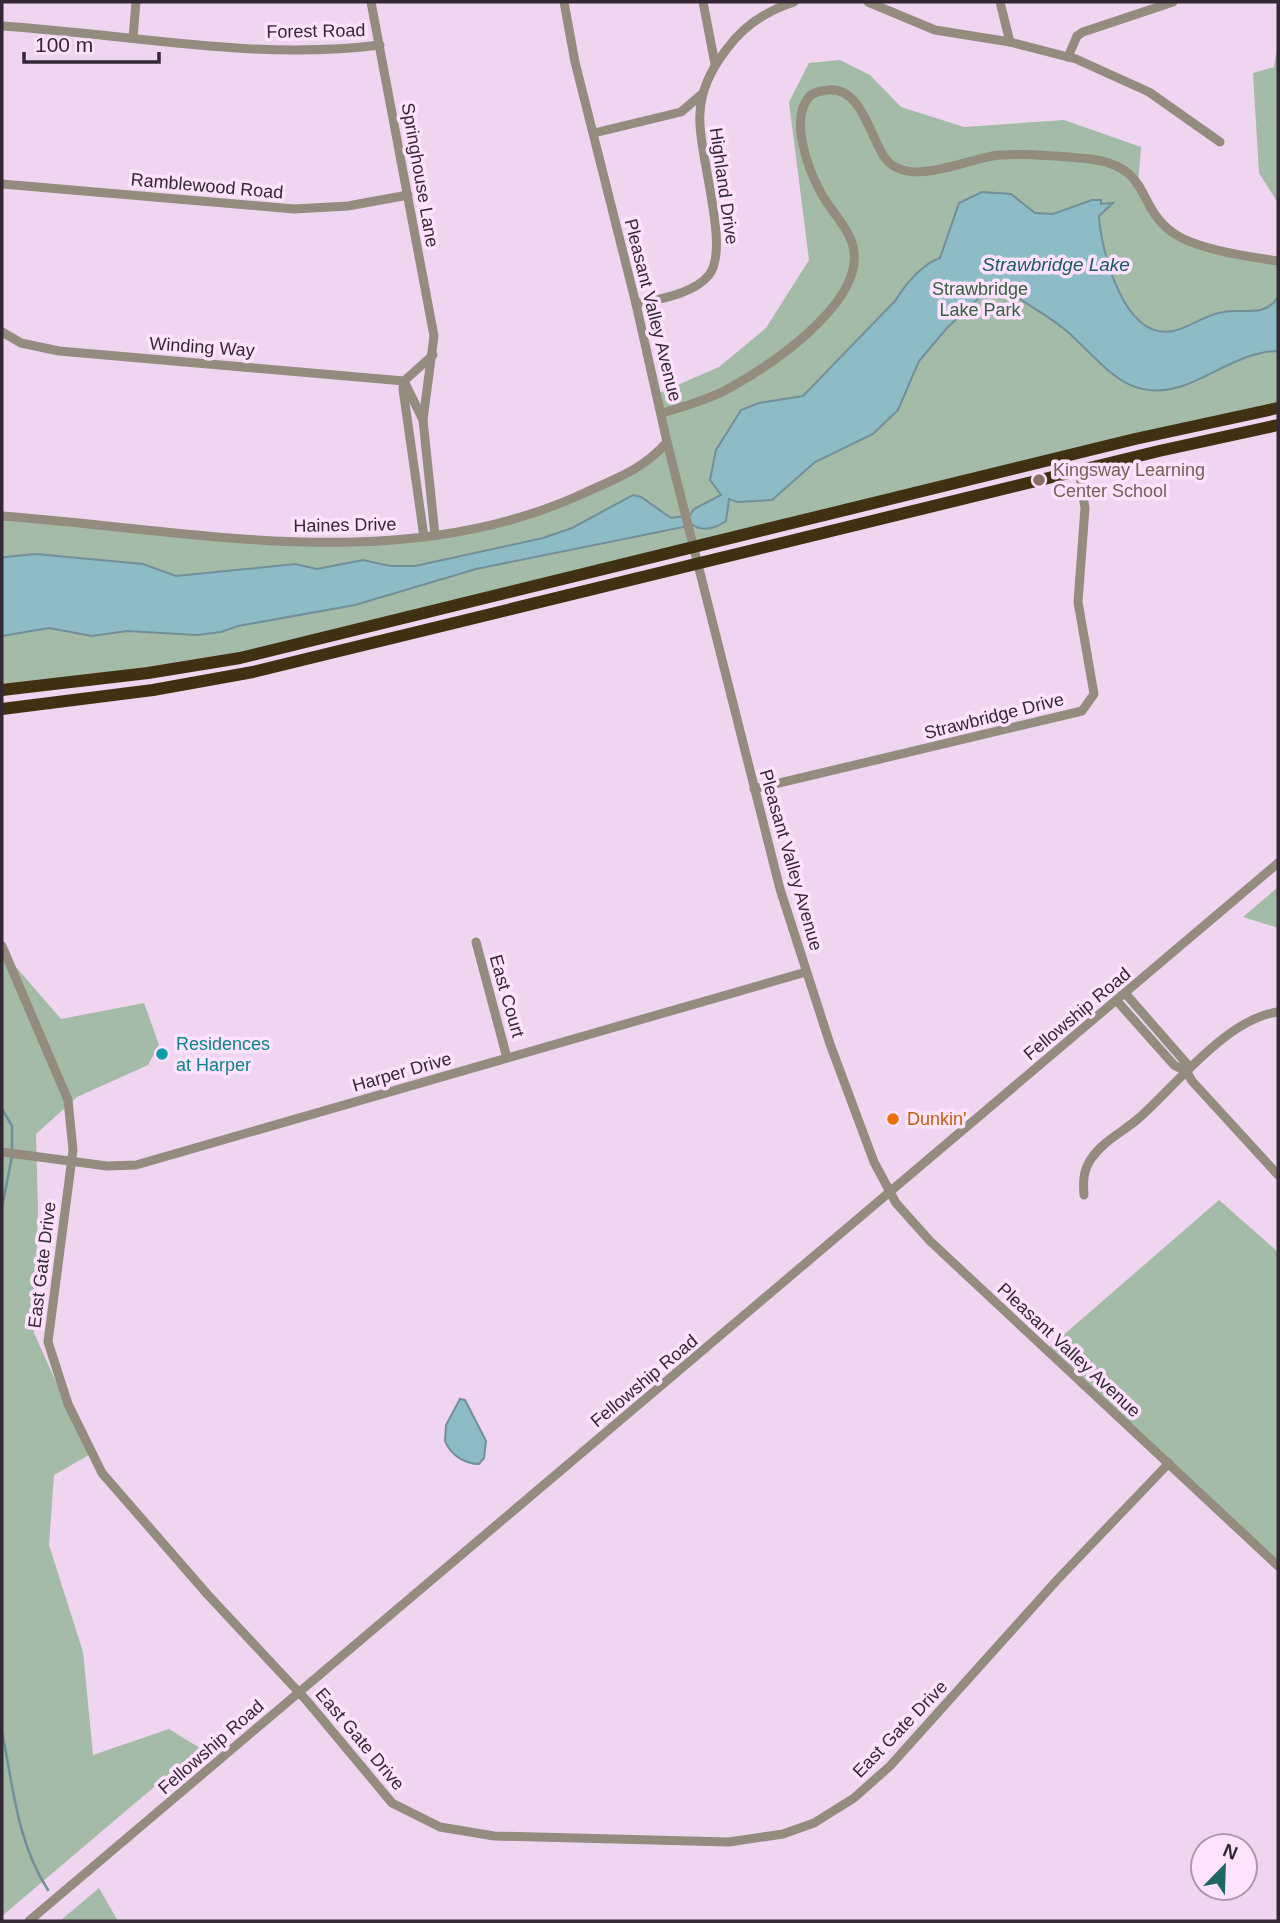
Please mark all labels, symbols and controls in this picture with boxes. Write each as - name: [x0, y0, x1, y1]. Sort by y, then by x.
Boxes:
- street label: Forest Road: [266, 20, 366, 42]
- scale bar: [24, 21, 159, 65]
- text: 100 m: [35, 33, 93, 56]
- street label: Springhouse Lane: [397, 101, 443, 249]
- street label: Highland Drive: [706, 126, 742, 246]
- street label: Ramblewood Road: [130, 169, 284, 203]
- street label: Pleasant Valley Avenue: [621, 217, 685, 403]
- water label: Strawbridge Lake: [982, 254, 1130, 275]
- park label: Strawbridge Lake Park: [932, 279, 1028, 320]
- street label: Winding Way: [149, 333, 255, 361]
- place label: Kingsway Learning Center School: [1053, 460, 1205, 501]
- marker: Kingsway Learning Center School: [1031, 472, 1047, 488]
- street label: Haines Drive: [293, 514, 397, 536]
- street label: Strawbridge Drive: [922, 689, 1066, 743]
- street label: Pleasant Valley Avenue: [756, 767, 826, 953]
- street label: East Court: [486, 952, 528, 1040]
- street label: Fellowship Road: [1020, 964, 1134, 1064]
- place label: Residences at Harper: [176, 1034, 270, 1075]
- marker: Residences at Harper: [154, 1046, 170, 1062]
- street label: Harper Drive: [350, 1048, 454, 1096]
- place label: Dunkin': [907, 1109, 966, 1129]
- marker: Dunkin': [885, 1111, 901, 1127]
- street label: East Gate Drive: [24, 1201, 60, 1329]
- street label: Pleasant Valley Avenue: [994, 1279, 1144, 1421]
- street label: Fellowship Road: [587, 1331, 701, 1431]
- street label: East Gate Drive: [849, 1676, 951, 1782]
- street label: East Gate Drive: [312, 1684, 408, 1794]
- street label: Fellowship Road: [154, 1696, 268, 1798]
- north arrow: [1189, 1832, 1259, 1902]
- text: N: [1220, 1839, 1241, 1864]

